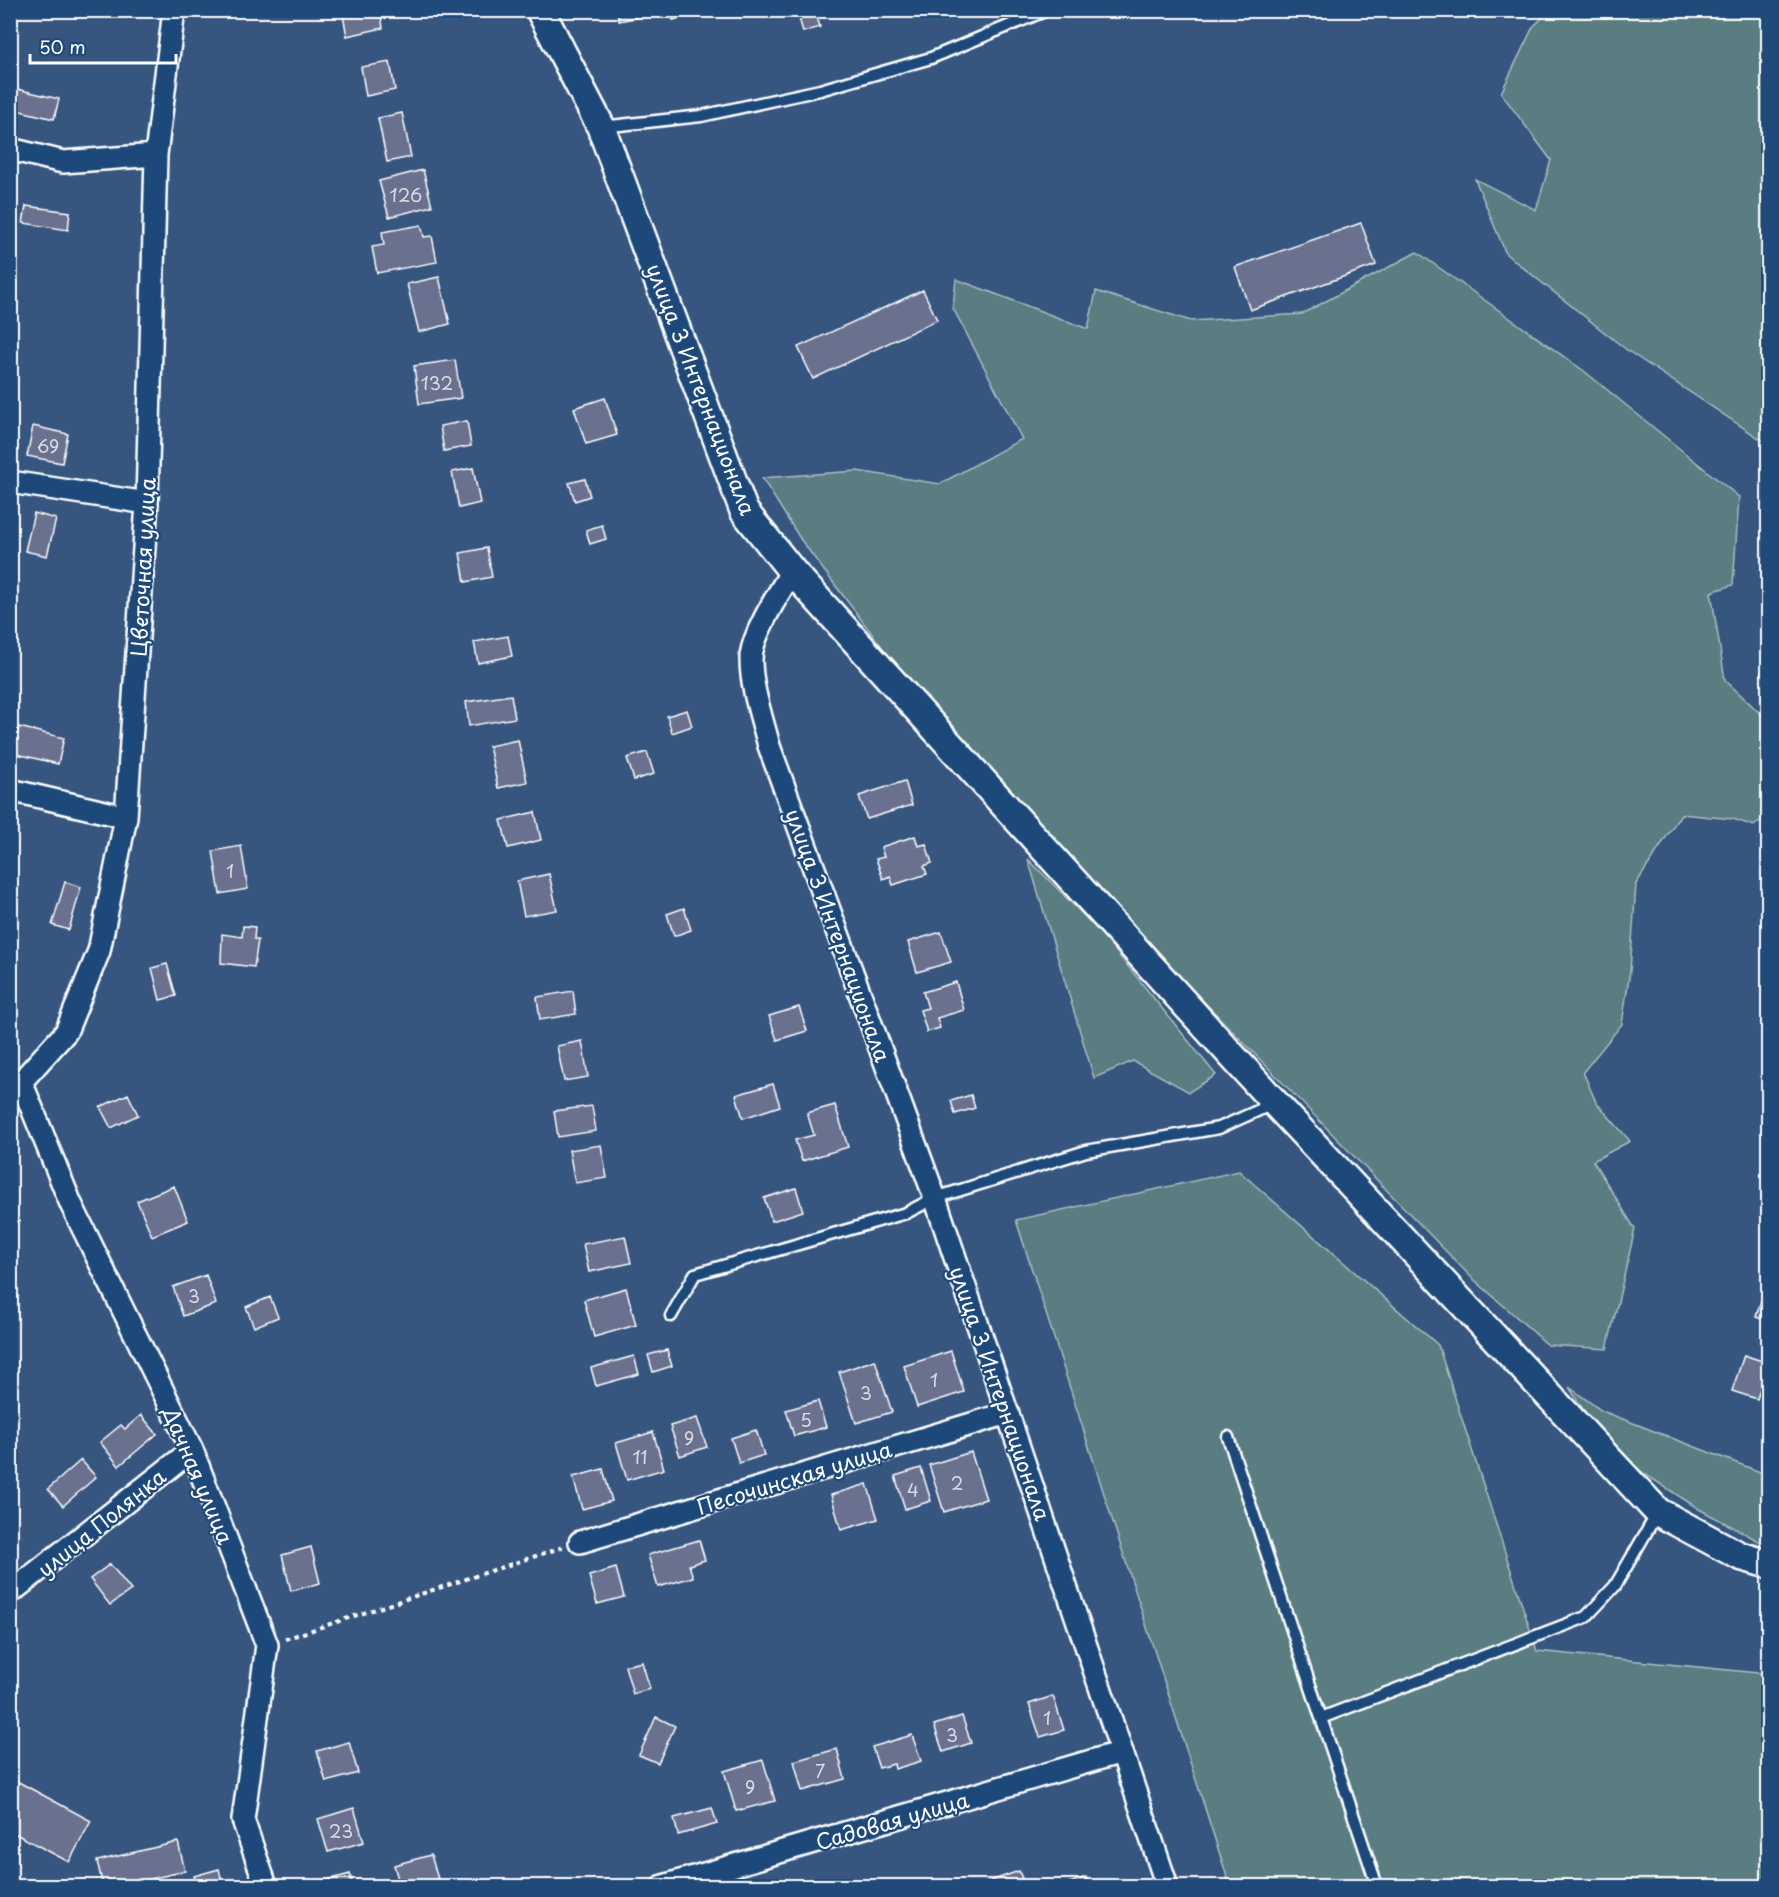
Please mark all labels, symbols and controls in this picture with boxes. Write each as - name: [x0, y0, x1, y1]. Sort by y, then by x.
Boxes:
- scale bar: [30, 27, 176, 65]
- text: 50 m: [39, 33, 86, 60]
- house number: 126: [390, 181, 422, 208]
- street label: улица 3 Интернационала: [639, 259, 765, 520]
- house number: 132: [421, 369, 453, 396]
- house number: 69: [37, 432, 59, 459]
- street label: Цветочная улица: [121, 476, 163, 657]
- street label: улица 3 Интернационала: [778, 804, 900, 1067]
- house number: 1: [226, 857, 234, 884]
- street label: улица 3 Интернационала: [942, 1262, 1060, 1525]
- house number: 3: [188, 1282, 200, 1309]
- house number: 1: [930, 1366, 938, 1393]
- house number: 3: [860, 1379, 872, 1406]
- street label: Дачная улица: [155, 1400, 243, 1549]
- house number: 5: [800, 1406, 812, 1433]
- house number: 9: [684, 1424, 694, 1451]
- street label: Песочинская улица: [693, 1432, 896, 1522]
- house number: 11: [632, 1443, 648, 1470]
- street label: улица Полянка: [30, 1460, 172, 1584]
- house number: 2: [951, 1469, 963, 1496]
- house number: 4: [907, 1476, 919, 1503]
- house number: 1: [1043, 1704, 1051, 1731]
- house number: 3: [946, 1721, 958, 1748]
- house number: 7: [815, 1757, 825, 1784]
- house number: 9: [745, 1773, 755, 1800]
- street label: Садовая улица: [812, 1783, 973, 1857]
- house number: 23: [329, 1817, 353, 1844]

